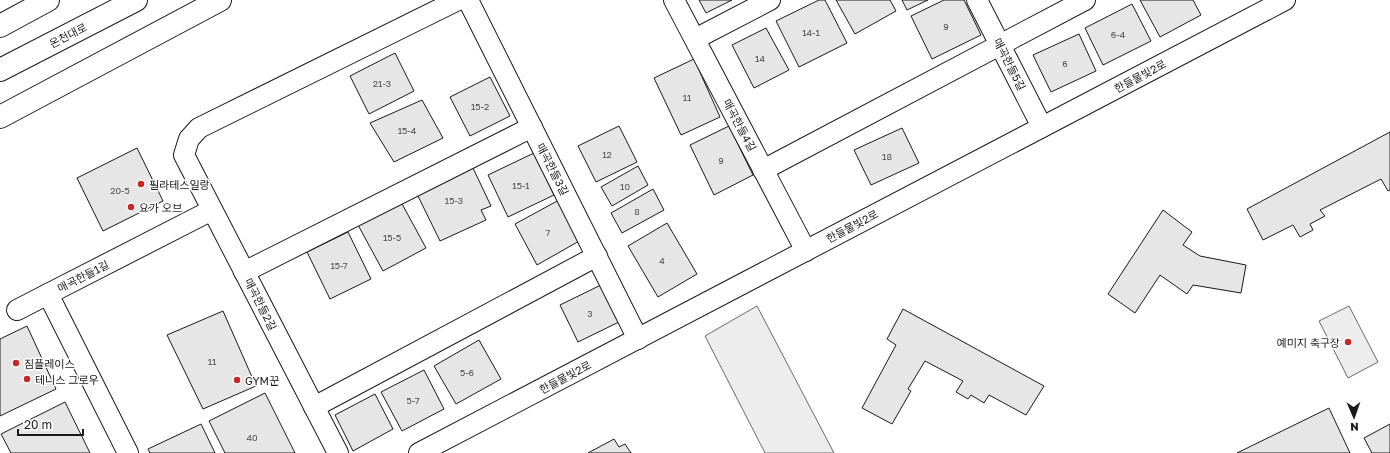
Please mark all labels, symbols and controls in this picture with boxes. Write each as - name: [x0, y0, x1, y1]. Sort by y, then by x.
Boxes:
- street label: 온천대로: [47, 20, 89, 50]
- house number: 9: [943, 21, 949, 32]
- house number: 14-1: [802, 27, 820, 38]
- house number: 6-4: [1111, 29, 1126, 40]
- street label: 매곡한들5길: [991, 36, 1029, 92]
- house number: 14: [755, 53, 765, 64]
- street label: 한들물빛2로: [1112, 57, 1168, 95]
- house number: 6: [1062, 58, 1068, 69]
- house number: 21-3: [373, 78, 391, 89]
- house number: 11: [683, 92, 692, 103]
- street label: 매곡한들4길: [721, 97, 759, 153]
- house number: 15-2: [471, 101, 489, 112]
- house number: 15-4: [398, 125, 417, 136]
- street label: 매곡한들3길: [534, 141, 572, 197]
- house number: 12: [602, 149, 612, 160]
- house number: 18: [882, 151, 892, 162]
- house number: 9: [718, 155, 724, 166]
- place label: 필라테스일랑: [149, 178, 210, 191]
- marker: 필라테스일랑: [136, 179, 146, 189]
- house number: 15-1: [512, 180, 530, 191]
- house number: 10: [620, 181, 630, 192]
- house number: 20-5: [110, 185, 130, 196]
- house number: 15-3: [445, 195, 463, 206]
- place label: 요가 오브: [139, 201, 182, 214]
- marker: 요가 오브: [126, 202, 136, 212]
- house number: 8: [634, 206, 640, 217]
- street label: 한들물빛2로: [824, 207, 880, 245]
- house number: 7: [546, 227, 551, 238]
- house number: 15-5: [383, 232, 401, 243]
- house number: 4: [659, 255, 665, 266]
- street label: 매곡한들1길: [55, 258, 111, 294]
- house number: 15-7: [330, 260, 348, 271]
- street label: 매곡한들2길: [242, 276, 280, 332]
- house number: 3: [587, 308, 593, 319]
- place label: 예미지 축구장: [1277, 336, 1340, 349]
- marker: 예미지 축구장: [1343, 337, 1353, 347]
- house number: 11: [208, 356, 217, 367]
- place label: 짐플레이스: [24, 357, 75, 370]
- marker: 짐플레이스: [11, 358, 21, 368]
- street label: 한들물빛2로: [537, 358, 593, 396]
- house number: 5-6: [460, 367, 474, 378]
- place label: 테니스 그로우: [35, 373, 98, 386]
- marker: 테니스 그로우: [22, 374, 32, 384]
- place label: GYM꾼: [245, 374, 279, 387]
- marker: GYM꾼: [232, 375, 242, 385]
- house number: 5-7: [407, 395, 420, 406]
- north arrow: [1334, 397, 1374, 437]
- scale bar: [18, 411, 83, 437]
- text: 20 m: [24, 417, 52, 432]
- text: N: [1350, 421, 1359, 434]
- house number: 40: [246, 432, 258, 443]

